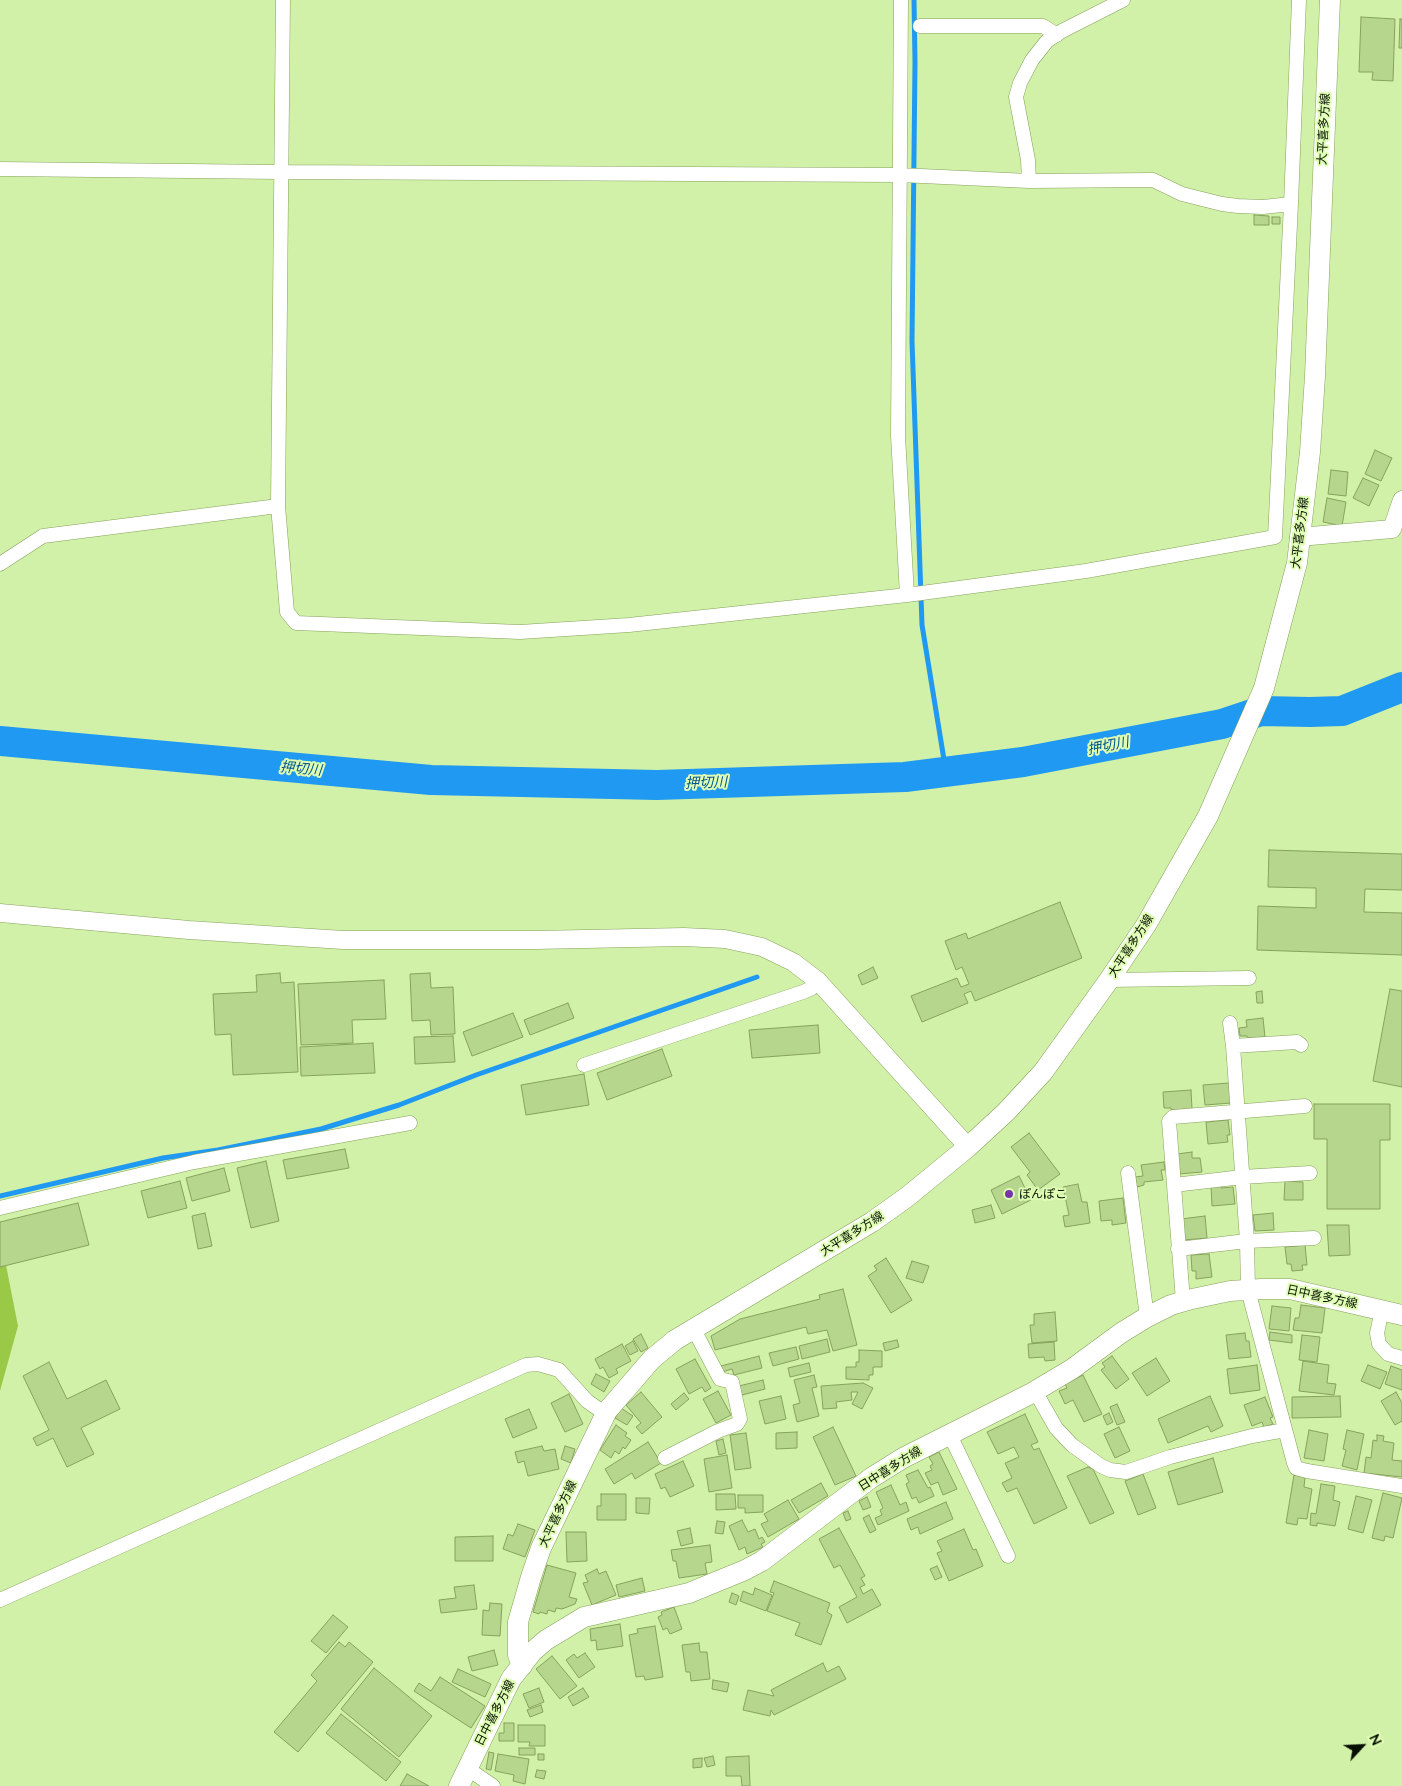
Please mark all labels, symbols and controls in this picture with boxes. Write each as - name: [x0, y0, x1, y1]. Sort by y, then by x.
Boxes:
- street label: 大平喜多方線: [1315, 93, 1333, 165]
- street label: 大平喜多方線: [1288, 496, 1312, 570]
- water label: 押切川: [1086, 734, 1130, 758]
- water label: 押切川: [279, 759, 323, 779]
- water label: 押切川: [685, 774, 727, 792]
- street label: 大平喜多方線: [1105, 912, 1157, 980]
- place label: ぽんぽこ: [1019, 1187, 1067, 1201]
- marker: ぽんぽこ: [1003, 1188, 1015, 1200]
- street label: 大平喜多方線: [818, 1209, 886, 1259]
- street label: 日中喜多方線: [1285, 1282, 1359, 1312]
- street label: 日中喜多方線: [856, 1444, 924, 1494]
- street label: 大平喜多方線: [536, 1478, 580, 1550]
- street label: 日中喜多方線: [472, 1678, 518, 1748]
- north arrow: [1337, 1721, 1387, 1771]
- text: N: [1365, 1731, 1386, 1748]

